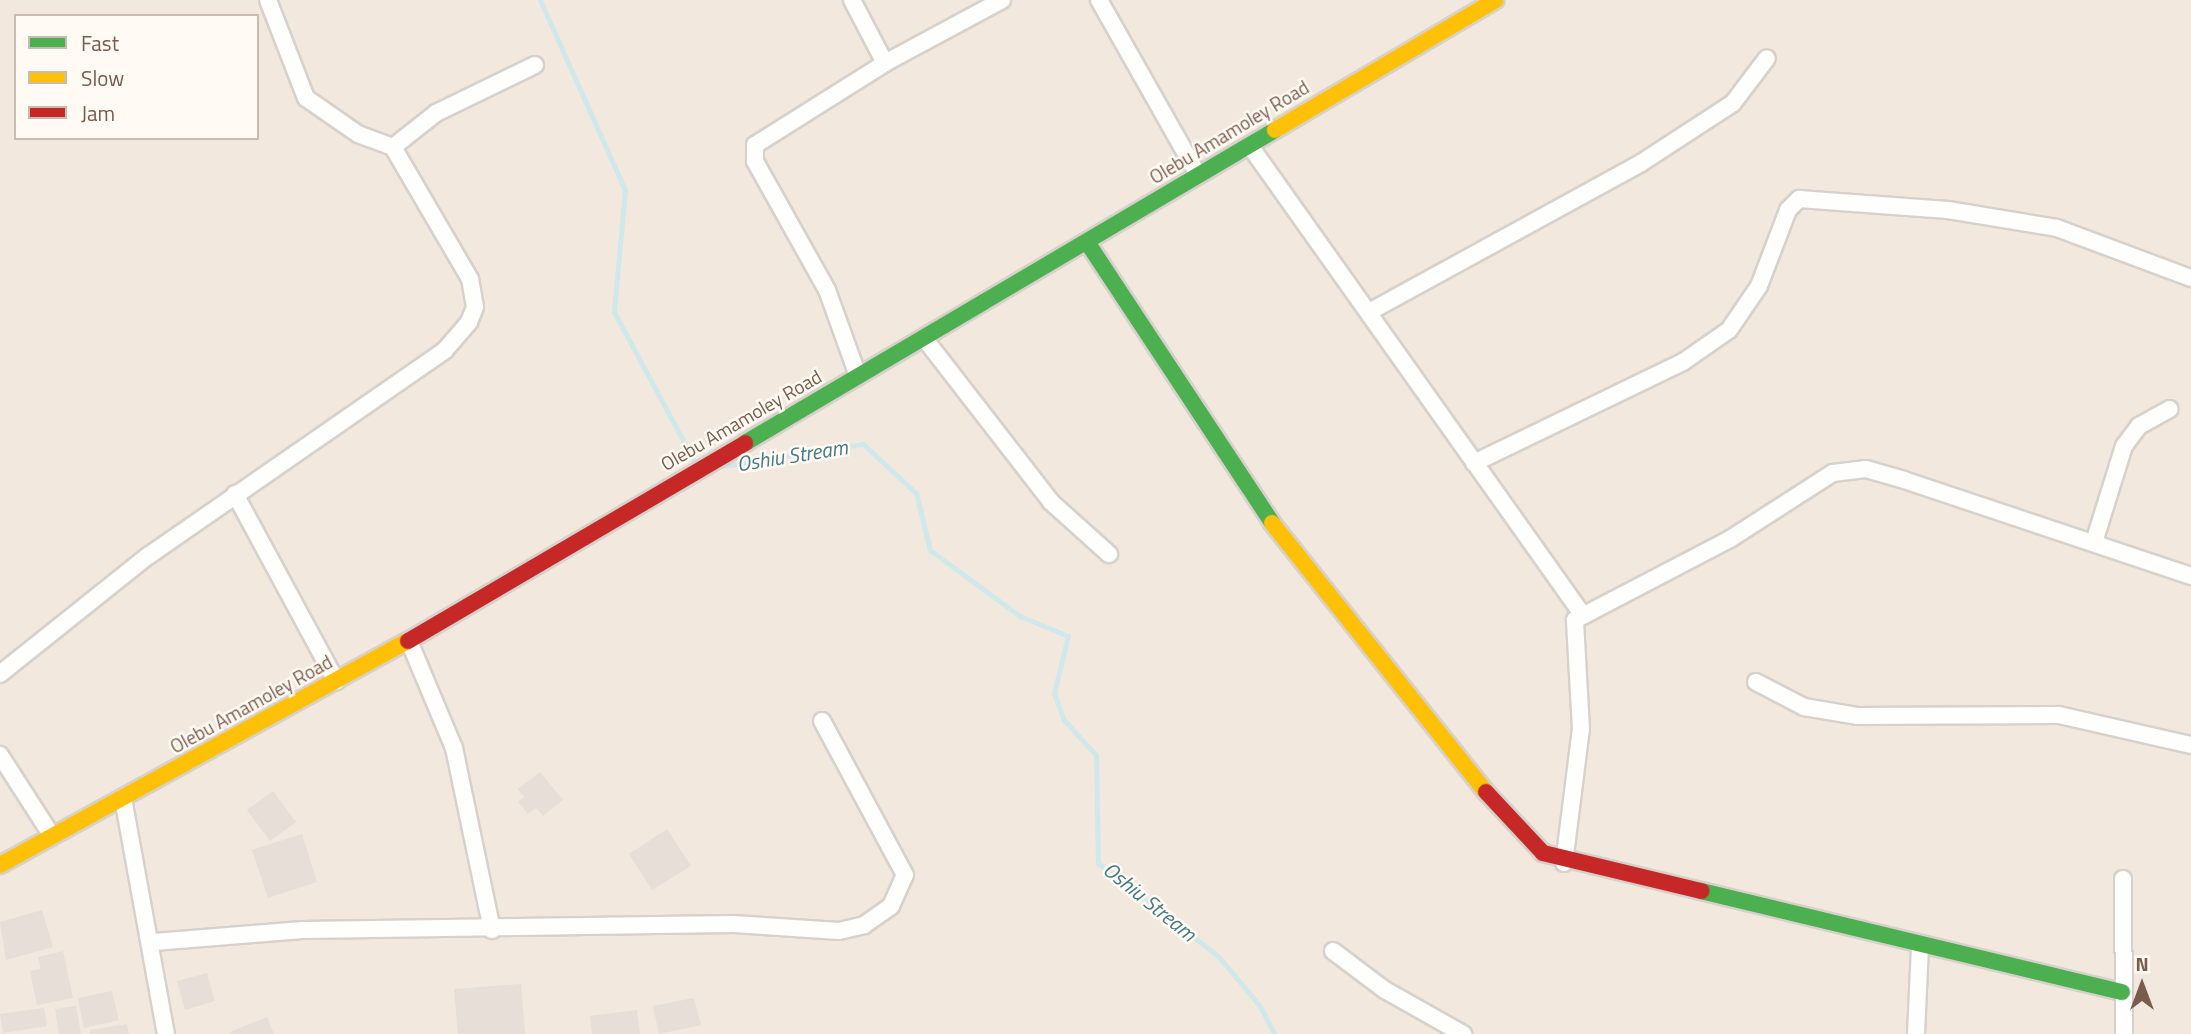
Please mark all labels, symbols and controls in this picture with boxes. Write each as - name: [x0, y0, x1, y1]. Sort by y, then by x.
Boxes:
- legend: [14, 14, 259, 140]
- text: Fast: [81, 27, 119, 59]
- text: Slow: [81, 62, 124, 94]
- street label: Olebu Amamoley Road: [1145, 75, 1313, 189]
- text: Jam: [81, 97, 115, 129]
- street label: Olebu Amamoley Road: [657, 365, 825, 475]
- water label: Oshiu Stream: [735, 434, 849, 476]
- street label: Olebu Amamoley Road: [166, 650, 336, 758]
- water label: Oshiu Stream: [1099, 856, 1201, 946]
- text: N: [2135, 949, 2149, 978]
- north arrow: [2107, 950, 2177, 1020]

